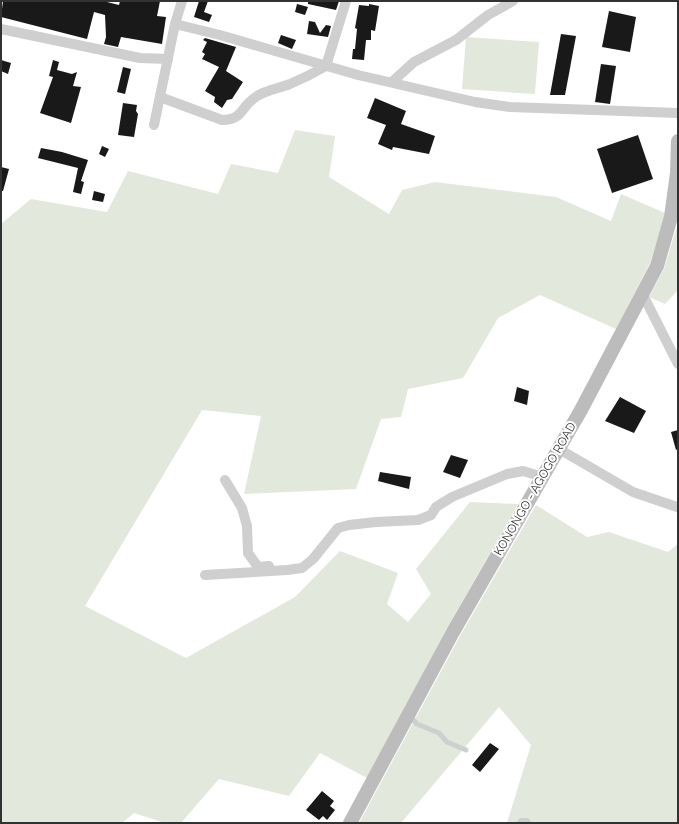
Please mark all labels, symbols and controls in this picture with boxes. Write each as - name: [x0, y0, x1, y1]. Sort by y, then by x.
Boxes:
- street label: KONONGO - AGOGO ROAD: [491, 420, 579, 558]

